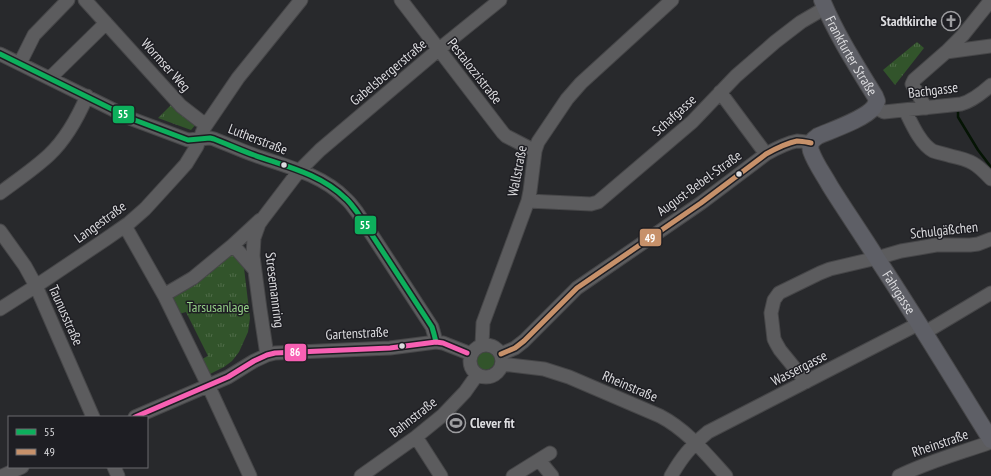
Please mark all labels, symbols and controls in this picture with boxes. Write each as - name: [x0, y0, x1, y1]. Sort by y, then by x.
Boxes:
- church icon: Stadtkirche: [940, 10, 962, 32]
- place label: Stadtkirche: [880, 12, 937, 30]
- street label: Frankfurter Straße: [821, 13, 882, 99]
- street label: Pestalozzistraße: [444, 34, 506, 108]
- street label: Wormser Weg: [137, 35, 195, 95]
- street label: Gabelsbergerstraße: [346, 35, 430, 109]
- street label: Bachgasse: [907, 78, 959, 102]
- street label: Schafgasse: [648, 90, 700, 139]
- line badge: 55: [112, 105, 135, 124]
- text: 55: [118, 107, 128, 121]
- street label: Lutherstraße: [226, 119, 290, 159]
- street label: Wallstraße: [503, 144, 531, 198]
- street label: August-Bebel-Straße: [653, 146, 745, 220]
- unlabelled marker: [279, 160, 289, 170]
- unlabelled marker: [734, 169, 744, 179]
- street label: Langestraße: [71, 197, 130, 247]
- line badge: 55: [354, 215, 377, 235]
- street label: Schulgäßchen: [909, 217, 979, 243]
- text: 55: [360, 218, 370, 232]
- line badge: 49: [639, 228, 662, 247]
- text: 49: [645, 231, 655, 245]
- street label: Stresemannring: [261, 251, 289, 329]
- street label: Fahrgasse: [878, 267, 920, 318]
- street label: Taunusstraße: [45, 282, 87, 348]
- park label: Tarsusanlage: [187, 298, 249, 316]
- street label: Gartenstraße: [325, 322, 389, 344]
- unlabelled marker: [397, 341, 407, 351]
- line badge: 86: [284, 343, 307, 362]
- text: 86: [290, 345, 300, 359]
- street label: Wassergasse: [768, 346, 830, 390]
- street label: Rheinstraße: [600, 366, 661, 406]
- street label: Bahnstraße: [386, 393, 440, 441]
- sports icon: Clever fit: [445, 412, 467, 434]
- place label: Clever fit: [470, 414, 515, 432]
- legend: [8, 416, 148, 468]
- text: 55: [44, 424, 55, 439]
- street label: Rheinstraße: [909, 425, 971, 461]
- text: 49: [44, 444, 55, 459]

